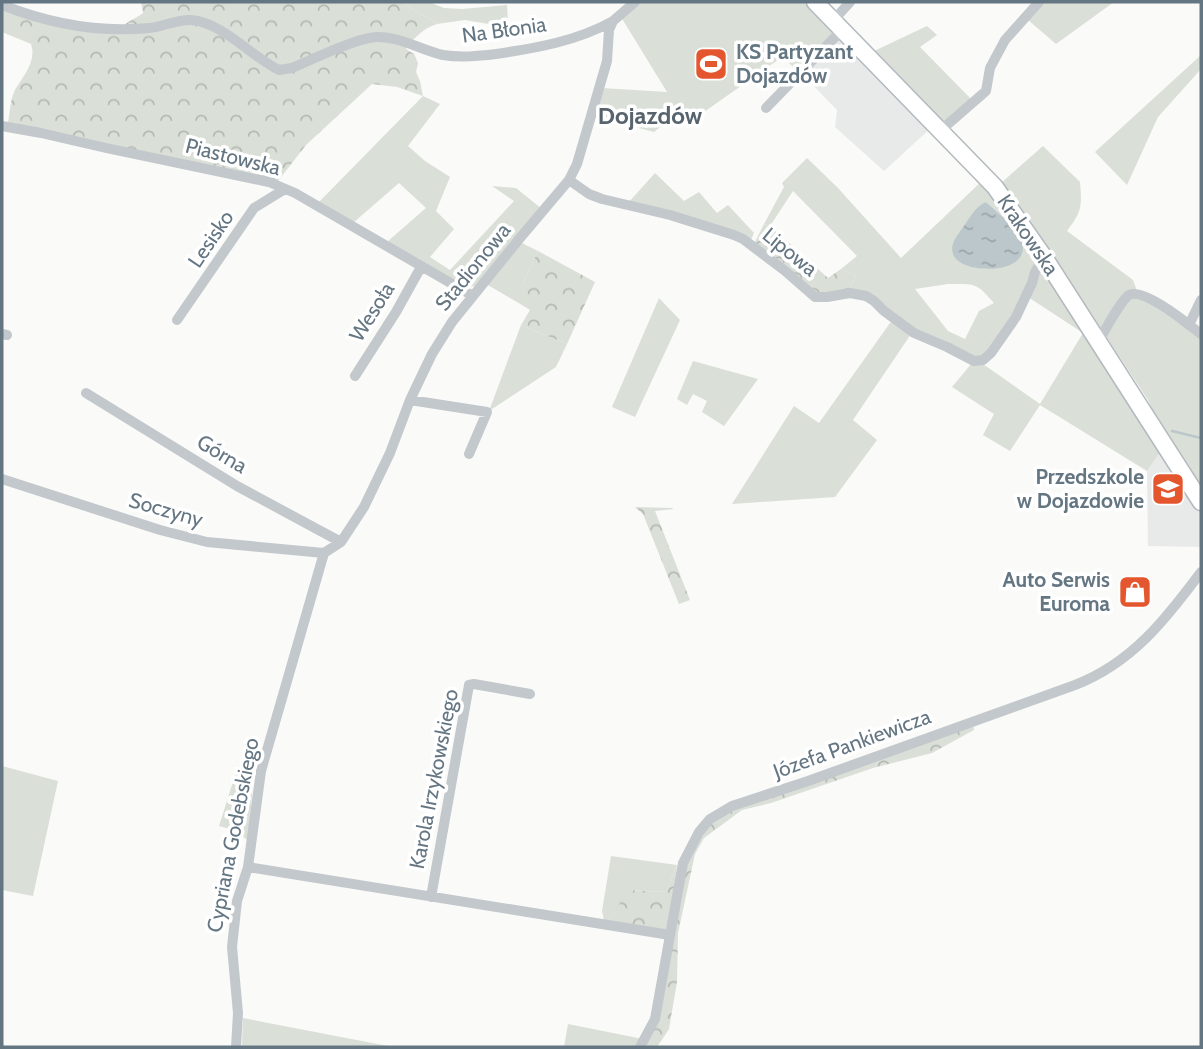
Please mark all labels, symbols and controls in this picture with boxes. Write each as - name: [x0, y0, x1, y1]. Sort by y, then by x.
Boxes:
- street label: Na Błonia: [460, 11, 548, 48]
- place label: KS Partyzant Dojazdów: [736, 39, 853, 88]
- sports icon: KS Partyzant Dojazdów: [692, 45, 730, 83]
- district label: Dojazdów: [598, 101, 703, 130]
- street label: Piastowska: [183, 133, 283, 180]
- street label: Krakowska: [992, 190, 1065, 280]
- street label: Lesisko: [182, 205, 239, 272]
- street label: Stadionowa: [430, 218, 515, 315]
- street label: Lipowa: [758, 222, 823, 281]
- street label: Wesoła: [344, 278, 399, 346]
- street label: Górna: [193, 429, 252, 478]
- place label: Przedszkole w Dojazdowie: [1017, 464, 1144, 513]
- school or university icon: Przedszkole w Dojazdowie: [1149, 470, 1187, 508]
- street label: Soczyny: [126, 487, 206, 532]
- place label: Auto Serwis Euroma: [1003, 567, 1111, 616]
- shop icon: Auto Serwis Euroma: [1116, 573, 1154, 611]
- street label: Karola Irzykowskiego: [404, 687, 463, 871]
- street label: Józefa Pankiewicza: [769, 703, 934, 784]
- street label: Cypriana Godebskiego: [201, 735, 264, 934]

